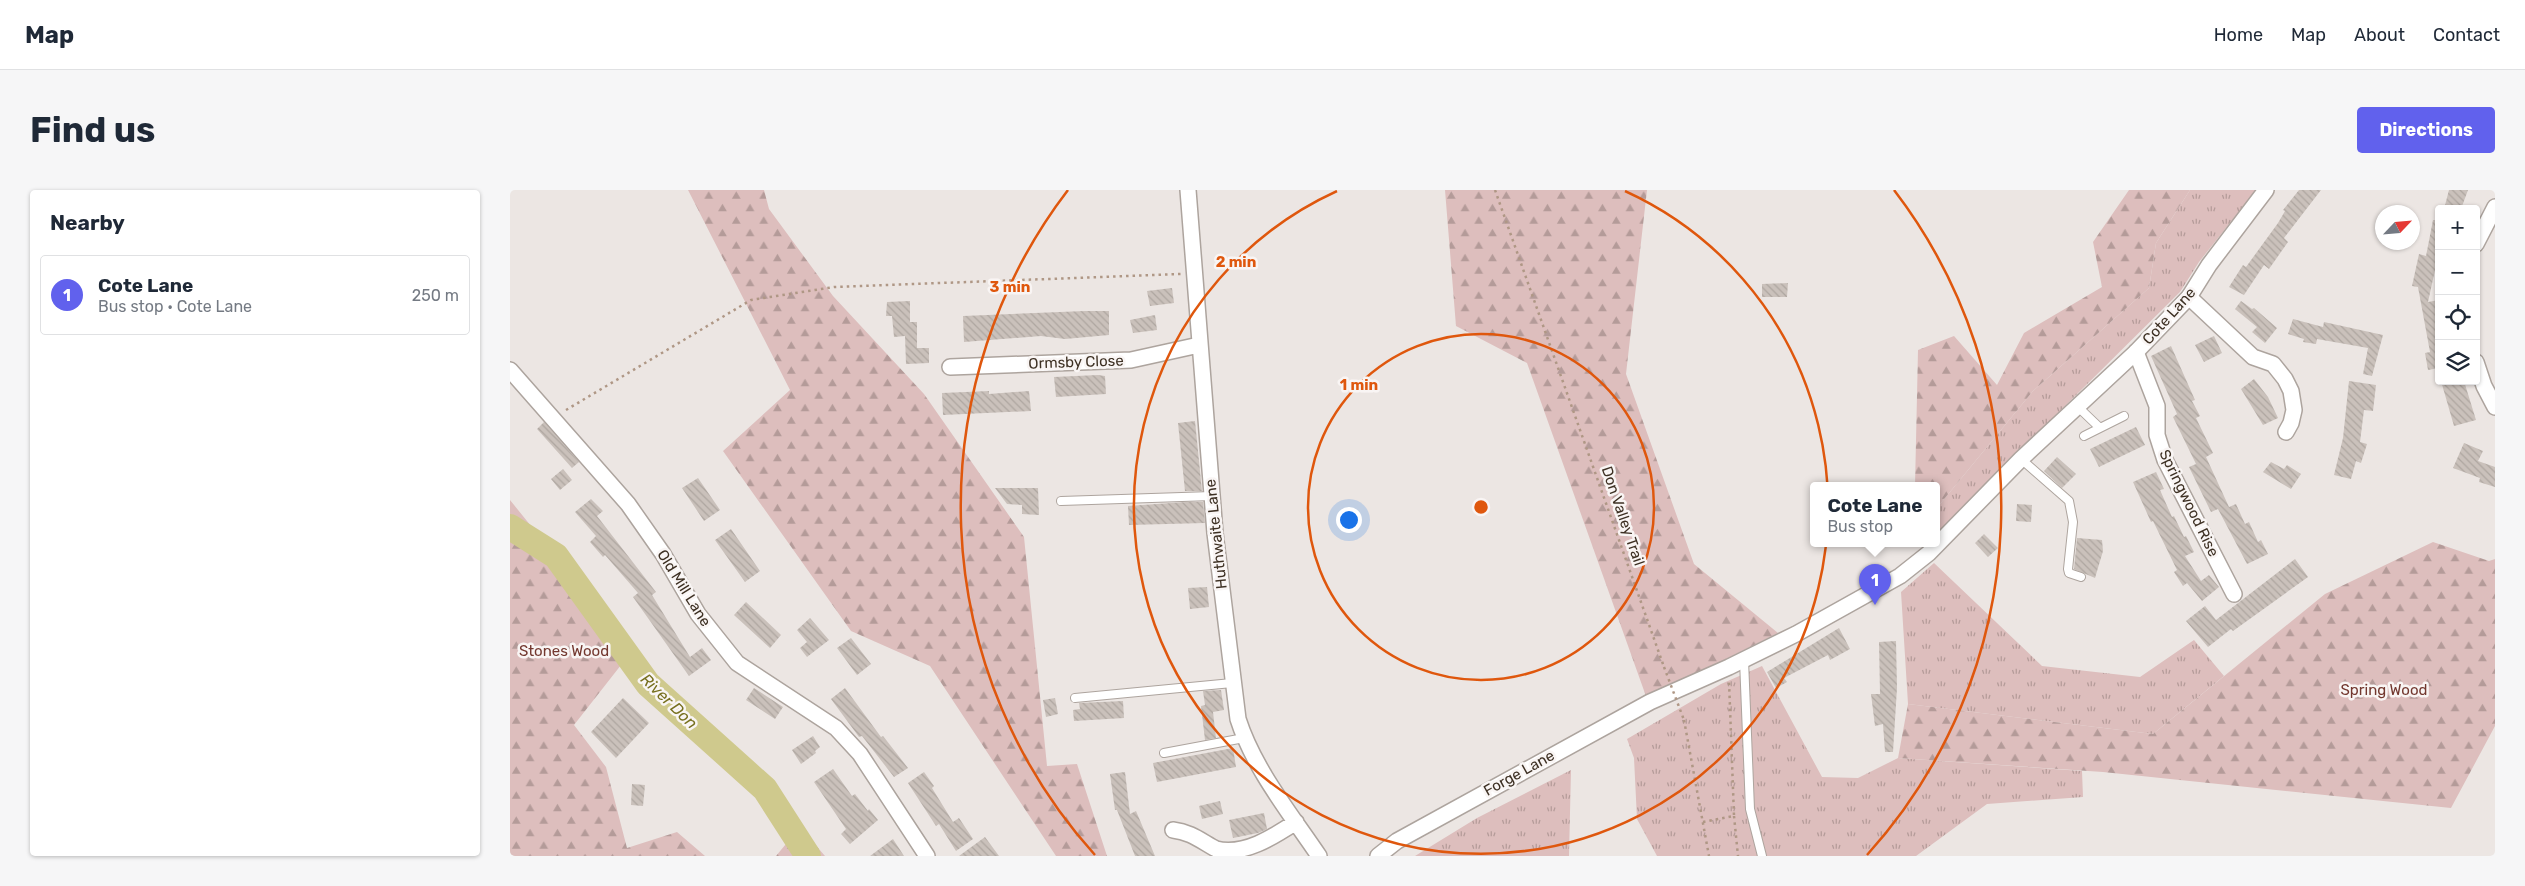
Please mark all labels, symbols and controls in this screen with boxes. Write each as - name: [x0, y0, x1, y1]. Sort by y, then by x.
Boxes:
- text: Map: [25, 21, 74, 49]
- text: Home: [2214, 24, 2263, 46]
- text: Map: [2291, 24, 2326, 46]
- text: About: [2354, 24, 2405, 46]
- text: Contact: [2433, 24, 2500, 46]
- button: Directions: [2357, 107, 2495, 153]
- text: Find us: [30, 109, 155, 151]
- north arrow: [2375, 205, 2420, 250]
- map controls: [2435, 205, 2480, 385]
- button: +: [2435, 205, 2480, 250]
- text: Nearby: [50, 210, 125, 235]
- button: −: [2435, 250, 2480, 295]
- text: 2 min: [1216, 253, 1256, 271]
- text: Cote Lane: [98, 274, 193, 297]
- text: 3 min: [990, 278, 1030, 296]
- street label: Cote Lane: [2139, 284, 2199, 348]
- text: 1: [63, 286, 71, 305]
- text: 250 m: [412, 286, 459, 305]
- button: locate: [2435, 295, 2480, 340]
- text: Bus stop · Cote Lane: [98, 297, 252, 316]
- button: layers: [2435, 340, 2480, 385]
- street label: Ormsby Close: [1028, 351, 1124, 373]
- text: 1 min: [1340, 376, 1378, 394]
- street label: Springwood Rise: [2155, 447, 2223, 559]
- street label: Don Valley Trail: [1598, 464, 1648, 568]
- street label: Huthwaite Lane: [1201, 478, 1231, 590]
- popup: [1810, 482, 1940, 547]
- text: Cote Lane: [1827, 494, 1923, 517]
- centre of rings: [1472, 498, 1490, 516]
- your location: [1336, 507, 1362, 533]
- text: Bus stop: [1827, 517, 1893, 536]
- street label: Old Mill Lane: [653, 546, 715, 630]
- pin: 1: [1859, 564, 1891, 605]
- park label: Stones Wood: [519, 642, 609, 660]
- water label: River Don: [637, 669, 701, 733]
- park label: Spring Wood: [2341, 681, 2427, 699]
- street label: Forge Lane: [1481, 746, 1557, 800]

